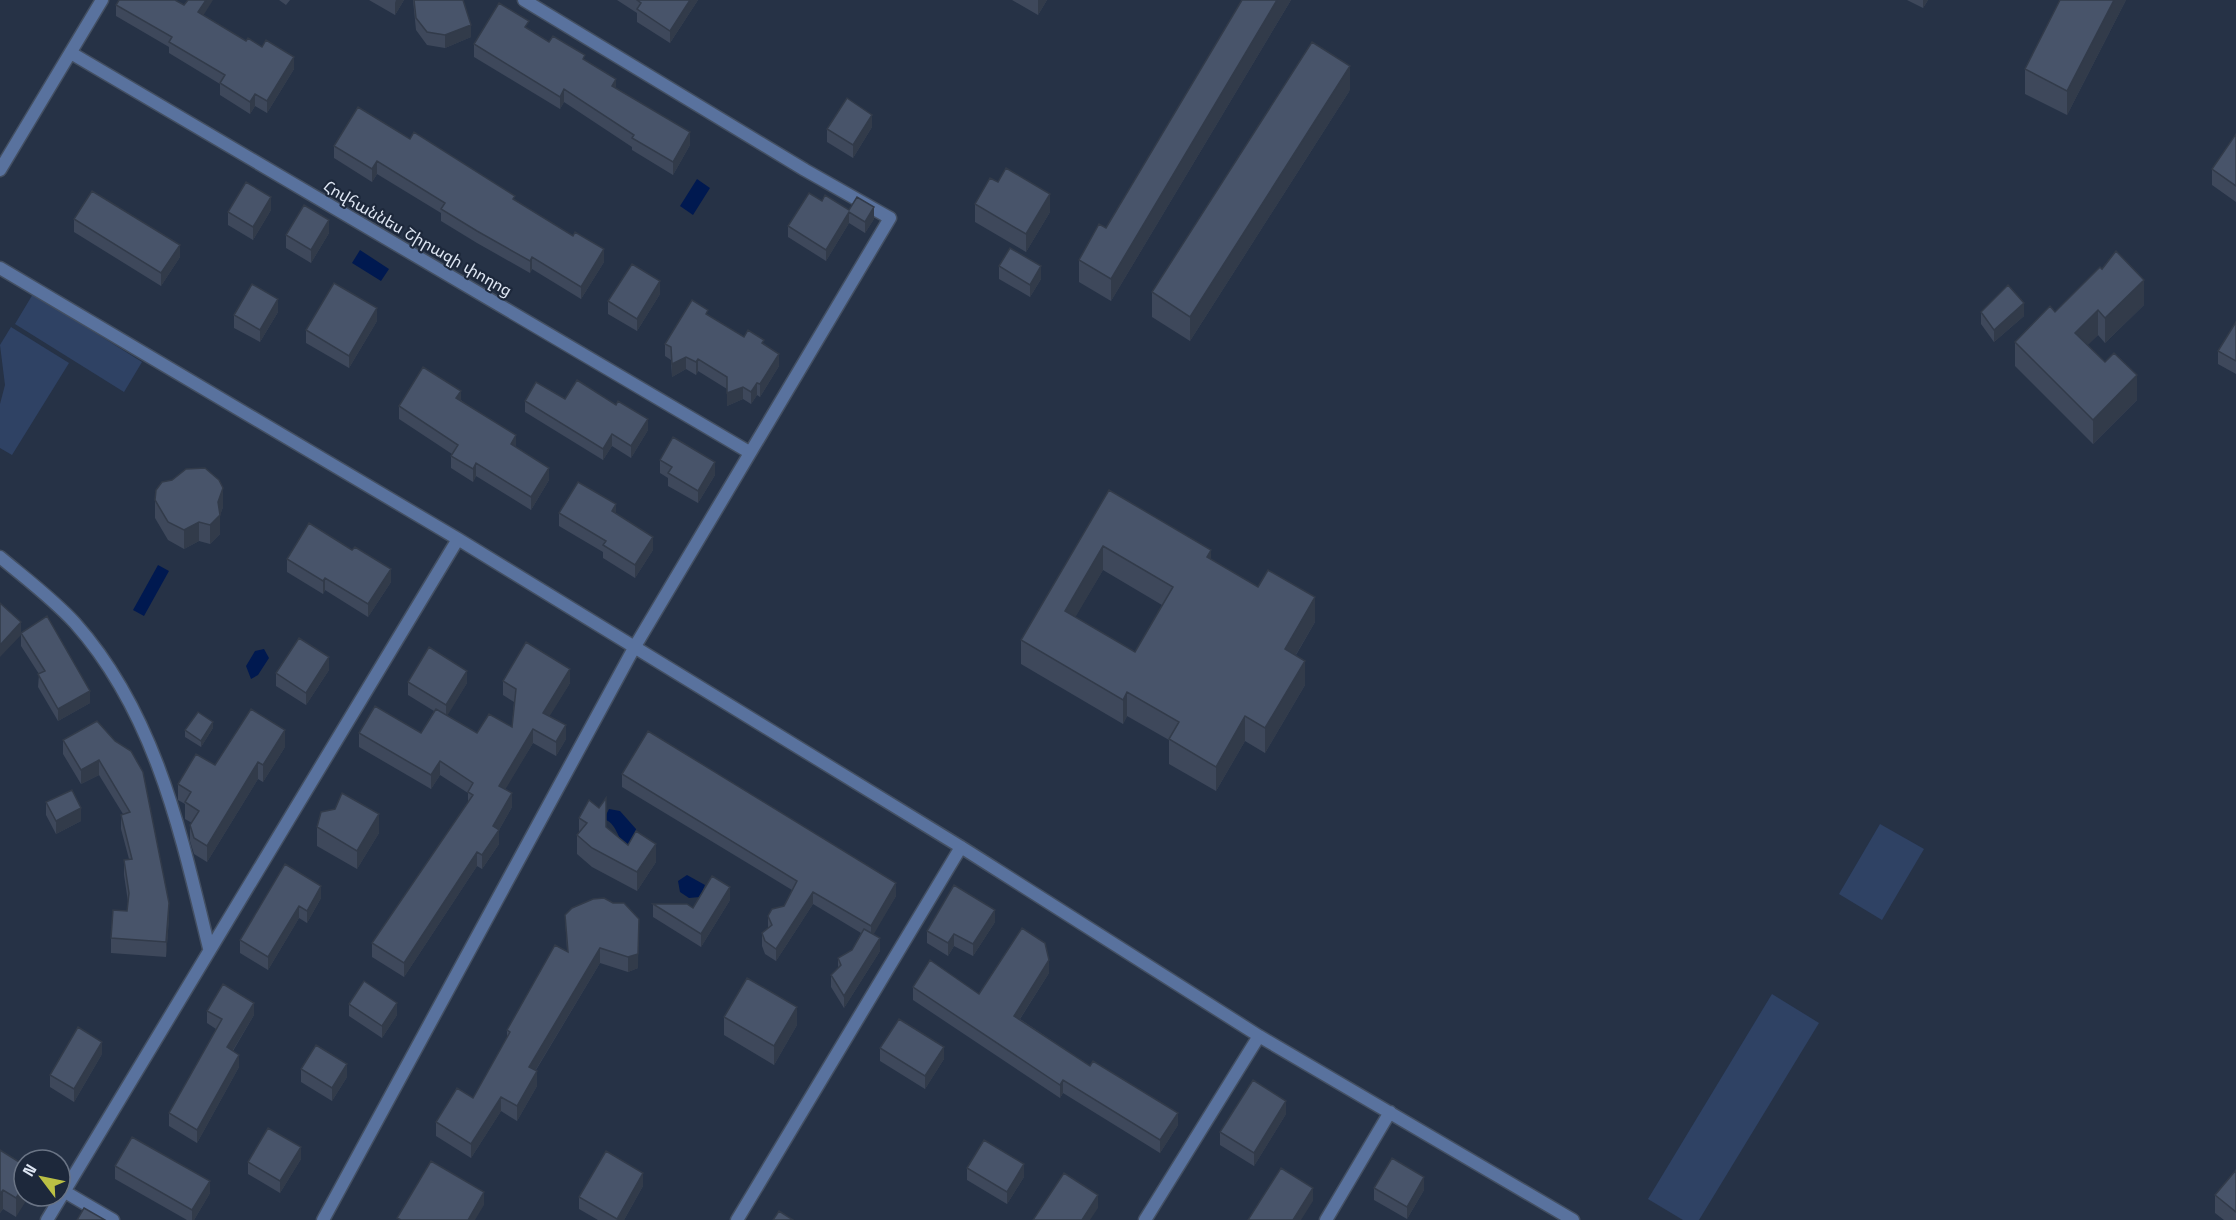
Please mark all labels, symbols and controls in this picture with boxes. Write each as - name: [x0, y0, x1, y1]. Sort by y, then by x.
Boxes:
- street label: Հովհաննես Շիրազի փողոց: [320, 176, 516, 301]
- north arrow: [12, 1148, 72, 1208]
- text: N: [18, 1160, 41, 1180]

